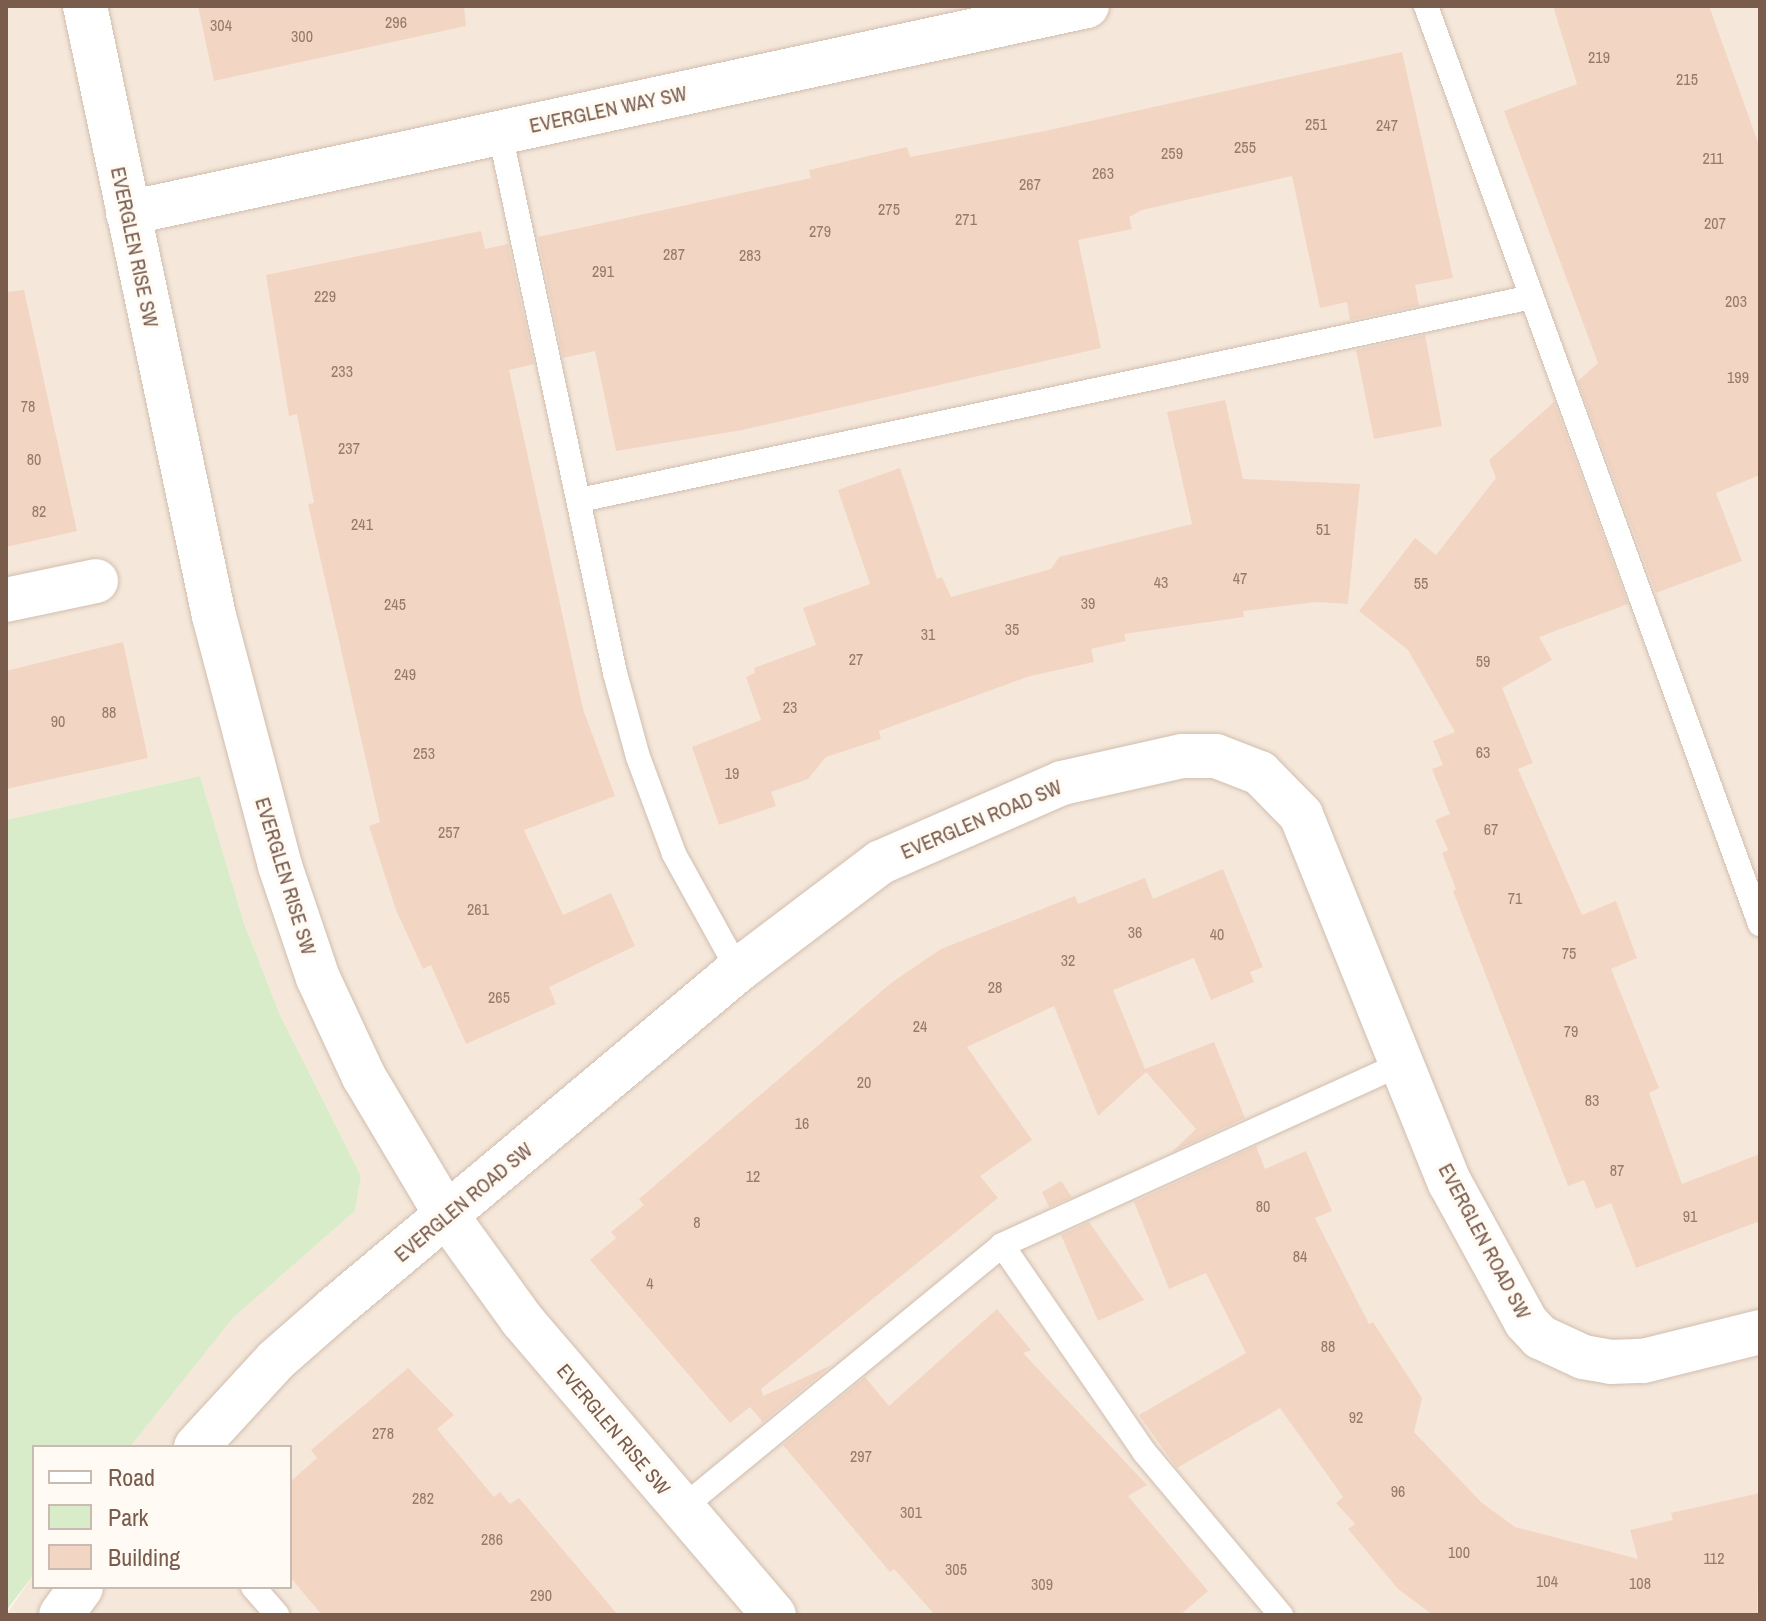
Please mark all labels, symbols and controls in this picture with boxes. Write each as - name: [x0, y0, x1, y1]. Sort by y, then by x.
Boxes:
- house number: 296: [385, 12, 407, 32]
- house number: 304: [210, 15, 232, 35]
- house number: 300: [291, 26, 313, 46]
- house number: 219: [1588, 47, 1610, 67]
- house number: 215: [1676, 69, 1698, 89]
- street label: EVERGLEN WAY SW: [527, 81, 689, 137]
- house number: 251: [1305, 114, 1327, 134]
- house number: 247: [1376, 115, 1398, 135]
- house number: 255: [1234, 137, 1256, 157]
- house number: 259: [1161, 143, 1183, 163]
- house number: 211: [1703, 148, 1723, 168]
- house number: 263: [1092, 163, 1114, 183]
- street label: EVERGLEN RISE SW: [106, 165, 164, 329]
- house number: 267: [1019, 174, 1041, 194]
- house number: 275: [878, 199, 900, 219]
- house number: 271: [955, 209, 977, 229]
- house number: 207: [1704, 213, 1726, 233]
- house number: 279: [809, 221, 831, 241]
- house number: 287: [663, 244, 685, 264]
- house number: 283: [739, 245, 761, 265]
- house number: 291: [592, 261, 614, 281]
- house number: 229: [314, 286, 336, 306]
- house number: 203: [1725, 291, 1747, 311]
- house number: 233: [331, 361, 353, 381]
- house number: 199: [1727, 367, 1749, 387]
- house number: 78: [21, 396, 35, 416]
- house number: 237: [338, 438, 360, 458]
- house number: 80: [27, 449, 41, 469]
- house number: 82: [32, 501, 46, 521]
- house number: 241: [351, 514, 373, 534]
- house number: 51: [1316, 519, 1330, 539]
- house number: 47: [1233, 568, 1247, 588]
- house number: 43: [1154, 572, 1168, 592]
- house number: 55: [1414, 573, 1428, 593]
- house number: 39: [1081, 593, 1095, 613]
- house number: 245: [384, 594, 406, 614]
- house number: 35: [1005, 619, 1019, 639]
- house number: 31: [921, 624, 935, 644]
- house number: 27: [849, 649, 863, 669]
- house number: 59: [1476, 651, 1490, 671]
- house number: 249: [394, 664, 416, 684]
- house number: 23: [783, 697, 797, 717]
- house number: 88: [102, 702, 116, 722]
- house number: 90: [51, 711, 65, 731]
- house number: 63: [1476, 742, 1490, 762]
- house number: 253: [413, 743, 435, 763]
- house number: 19: [725, 763, 739, 783]
- street label: EVERGLEN ROAD SW: [897, 774, 1065, 864]
- street label: EVERGLEN RISE SW: [251, 794, 321, 958]
- house number: 67: [1484, 819, 1498, 839]
- house number: 257: [438, 822, 460, 842]
- house number: 71: [1508, 888, 1522, 908]
- house number: 261: [467, 899, 489, 919]
- house number: 36: [1128, 922, 1142, 942]
- house number: 40: [1210, 924, 1224, 944]
- house number: 75: [1562, 943, 1576, 963]
- house number: 32: [1061, 950, 1075, 970]
- house number: 28: [988, 977, 1002, 997]
- house number: 265: [488, 987, 510, 1007]
- house number: 24: [913, 1016, 927, 1036]
- house number: 79: [1564, 1021, 1578, 1041]
- house number: 20: [857, 1072, 871, 1092]
- house number: 83: [1585, 1090, 1599, 1110]
- house number: 16: [795, 1113, 809, 1133]
- street label: EVERGLEN ROAD SW: [389, 1137, 537, 1267]
- street label: EVERGLEN ROAD SW: [1434, 1159, 1536, 1323]
- house number: 87: [1610, 1160, 1624, 1180]
- house number: 12: [746, 1166, 760, 1186]
- house number: 80: [1256, 1196, 1270, 1216]
- house number: 91: [1683, 1206, 1697, 1226]
- house number: 8: [693, 1212, 701, 1232]
- house number: 84: [1293, 1246, 1307, 1266]
- house number: 4: [646, 1273, 654, 1293]
- house number: 88: [1321, 1336, 1335, 1356]
- street label: EVERGLEN RISE SW: [552, 1359, 676, 1499]
- house number: 92: [1349, 1407, 1363, 1427]
- house number: 278: [372, 1423, 394, 1443]
- legend: [32, 1445, 292, 1589]
- house number: 297: [850, 1446, 872, 1466]
- text: Road: [108, 1461, 155, 1493]
- house number: 96: [1391, 1481, 1405, 1501]
- house number: 282: [412, 1488, 434, 1508]
- text: Park: [108, 1501, 148, 1533]
- house number: 301: [900, 1502, 922, 1522]
- house number: 286: [481, 1529, 503, 1549]
- text: Building: [108, 1541, 180, 1573]
- house number: 100: [1448, 1542, 1470, 1562]
- house number: 112: [1704, 1548, 1724, 1568]
- house number: 305: [945, 1559, 967, 1579]
- house number: 104: [1536, 1571, 1558, 1591]
- house number: 108: [1629, 1573, 1651, 1593]
- house number: 309: [1031, 1574, 1053, 1594]
- house number: 290: [530, 1585, 552, 1605]

